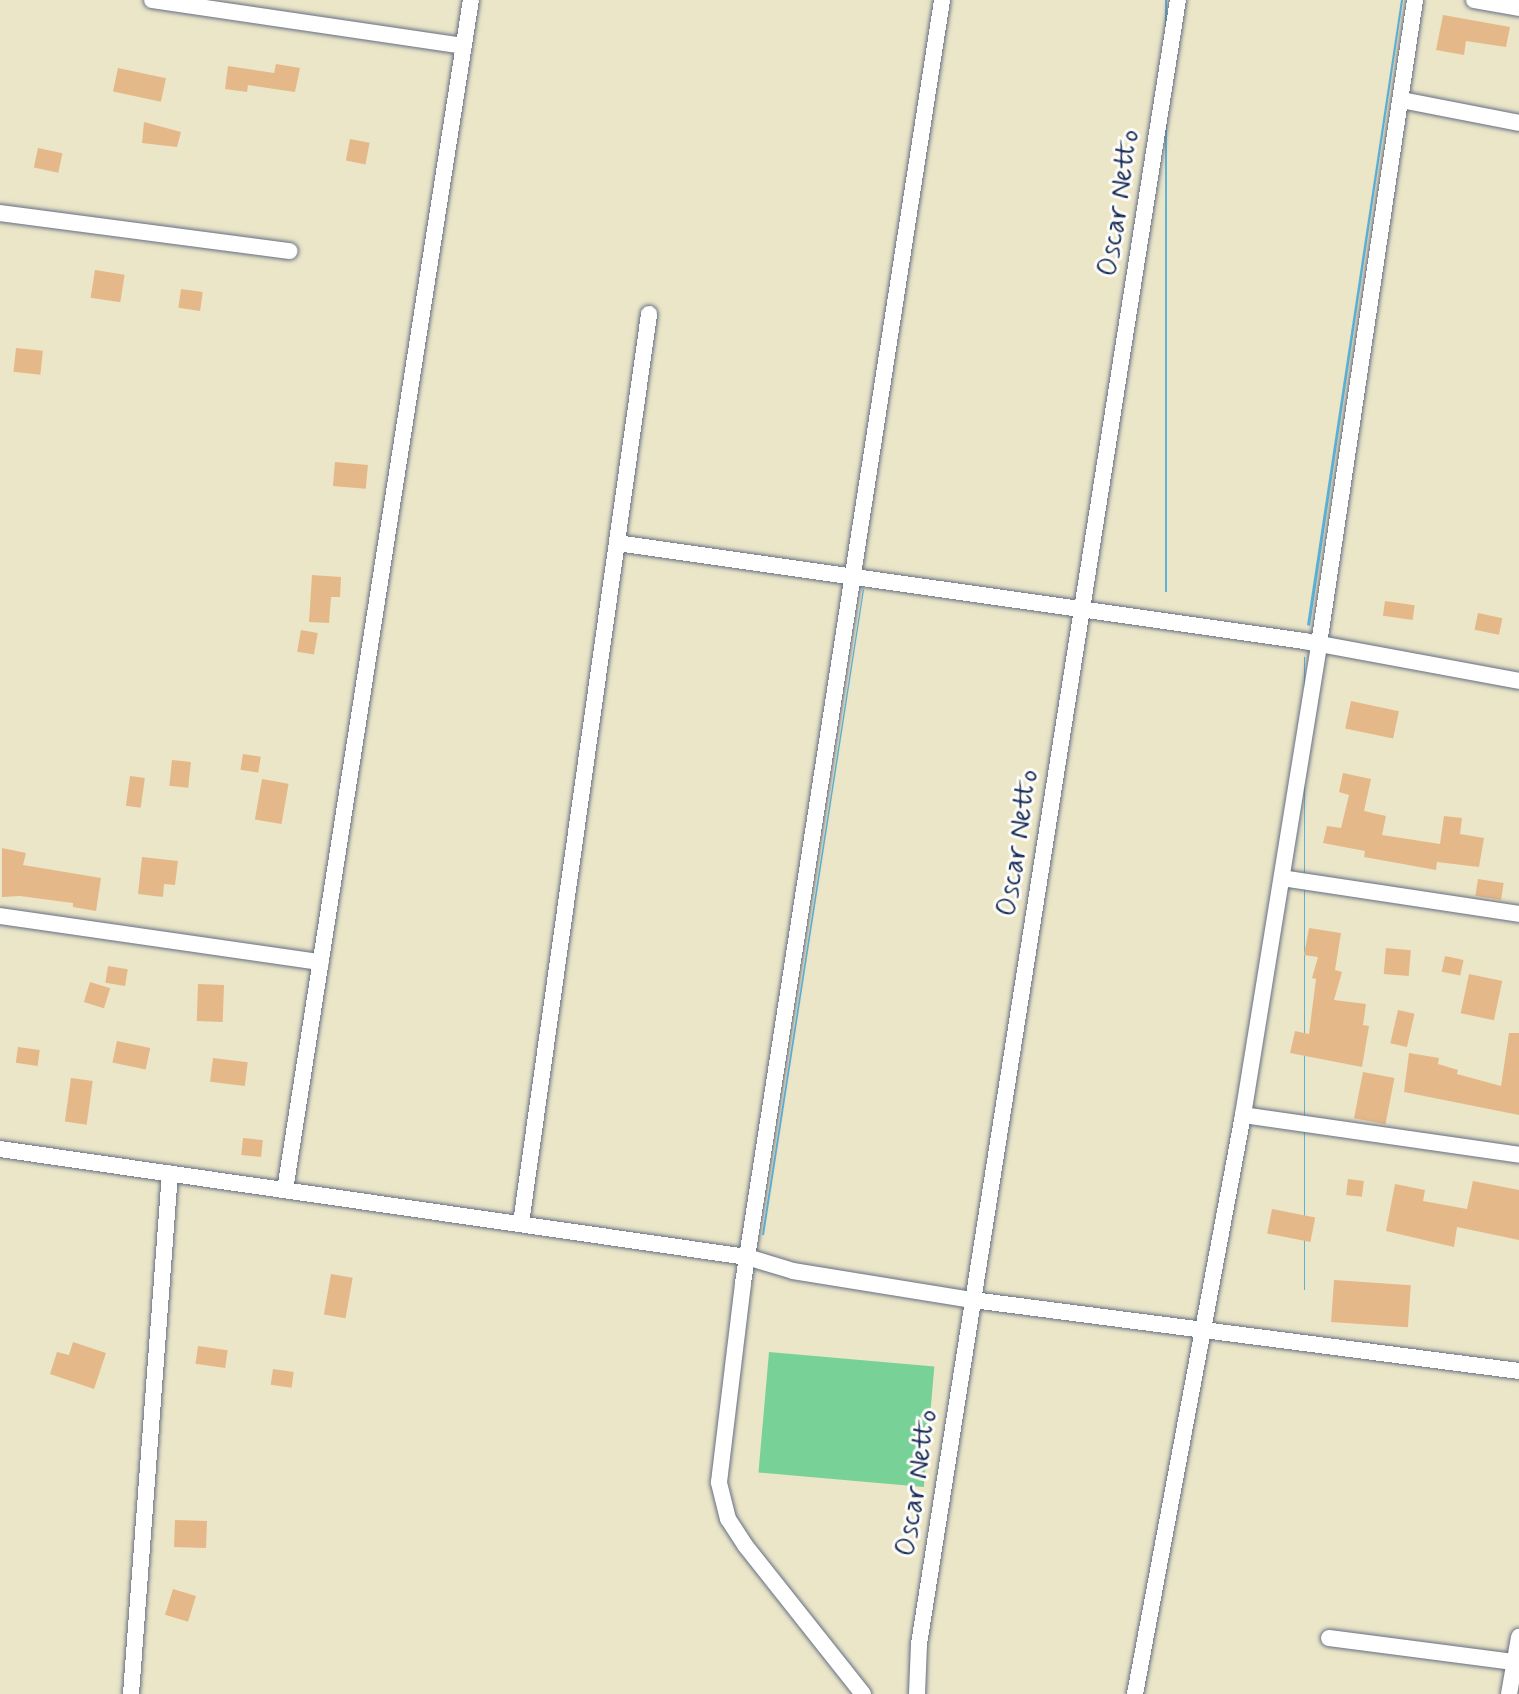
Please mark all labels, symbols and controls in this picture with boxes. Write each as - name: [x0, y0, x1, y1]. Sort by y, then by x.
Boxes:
- street label: Oscar Netto: [1092, 127, 1148, 279]
- street label: Oscar Netto: [991, 767, 1047, 919]
- street label: Oscar Netto: [890, 1407, 946, 1559]

